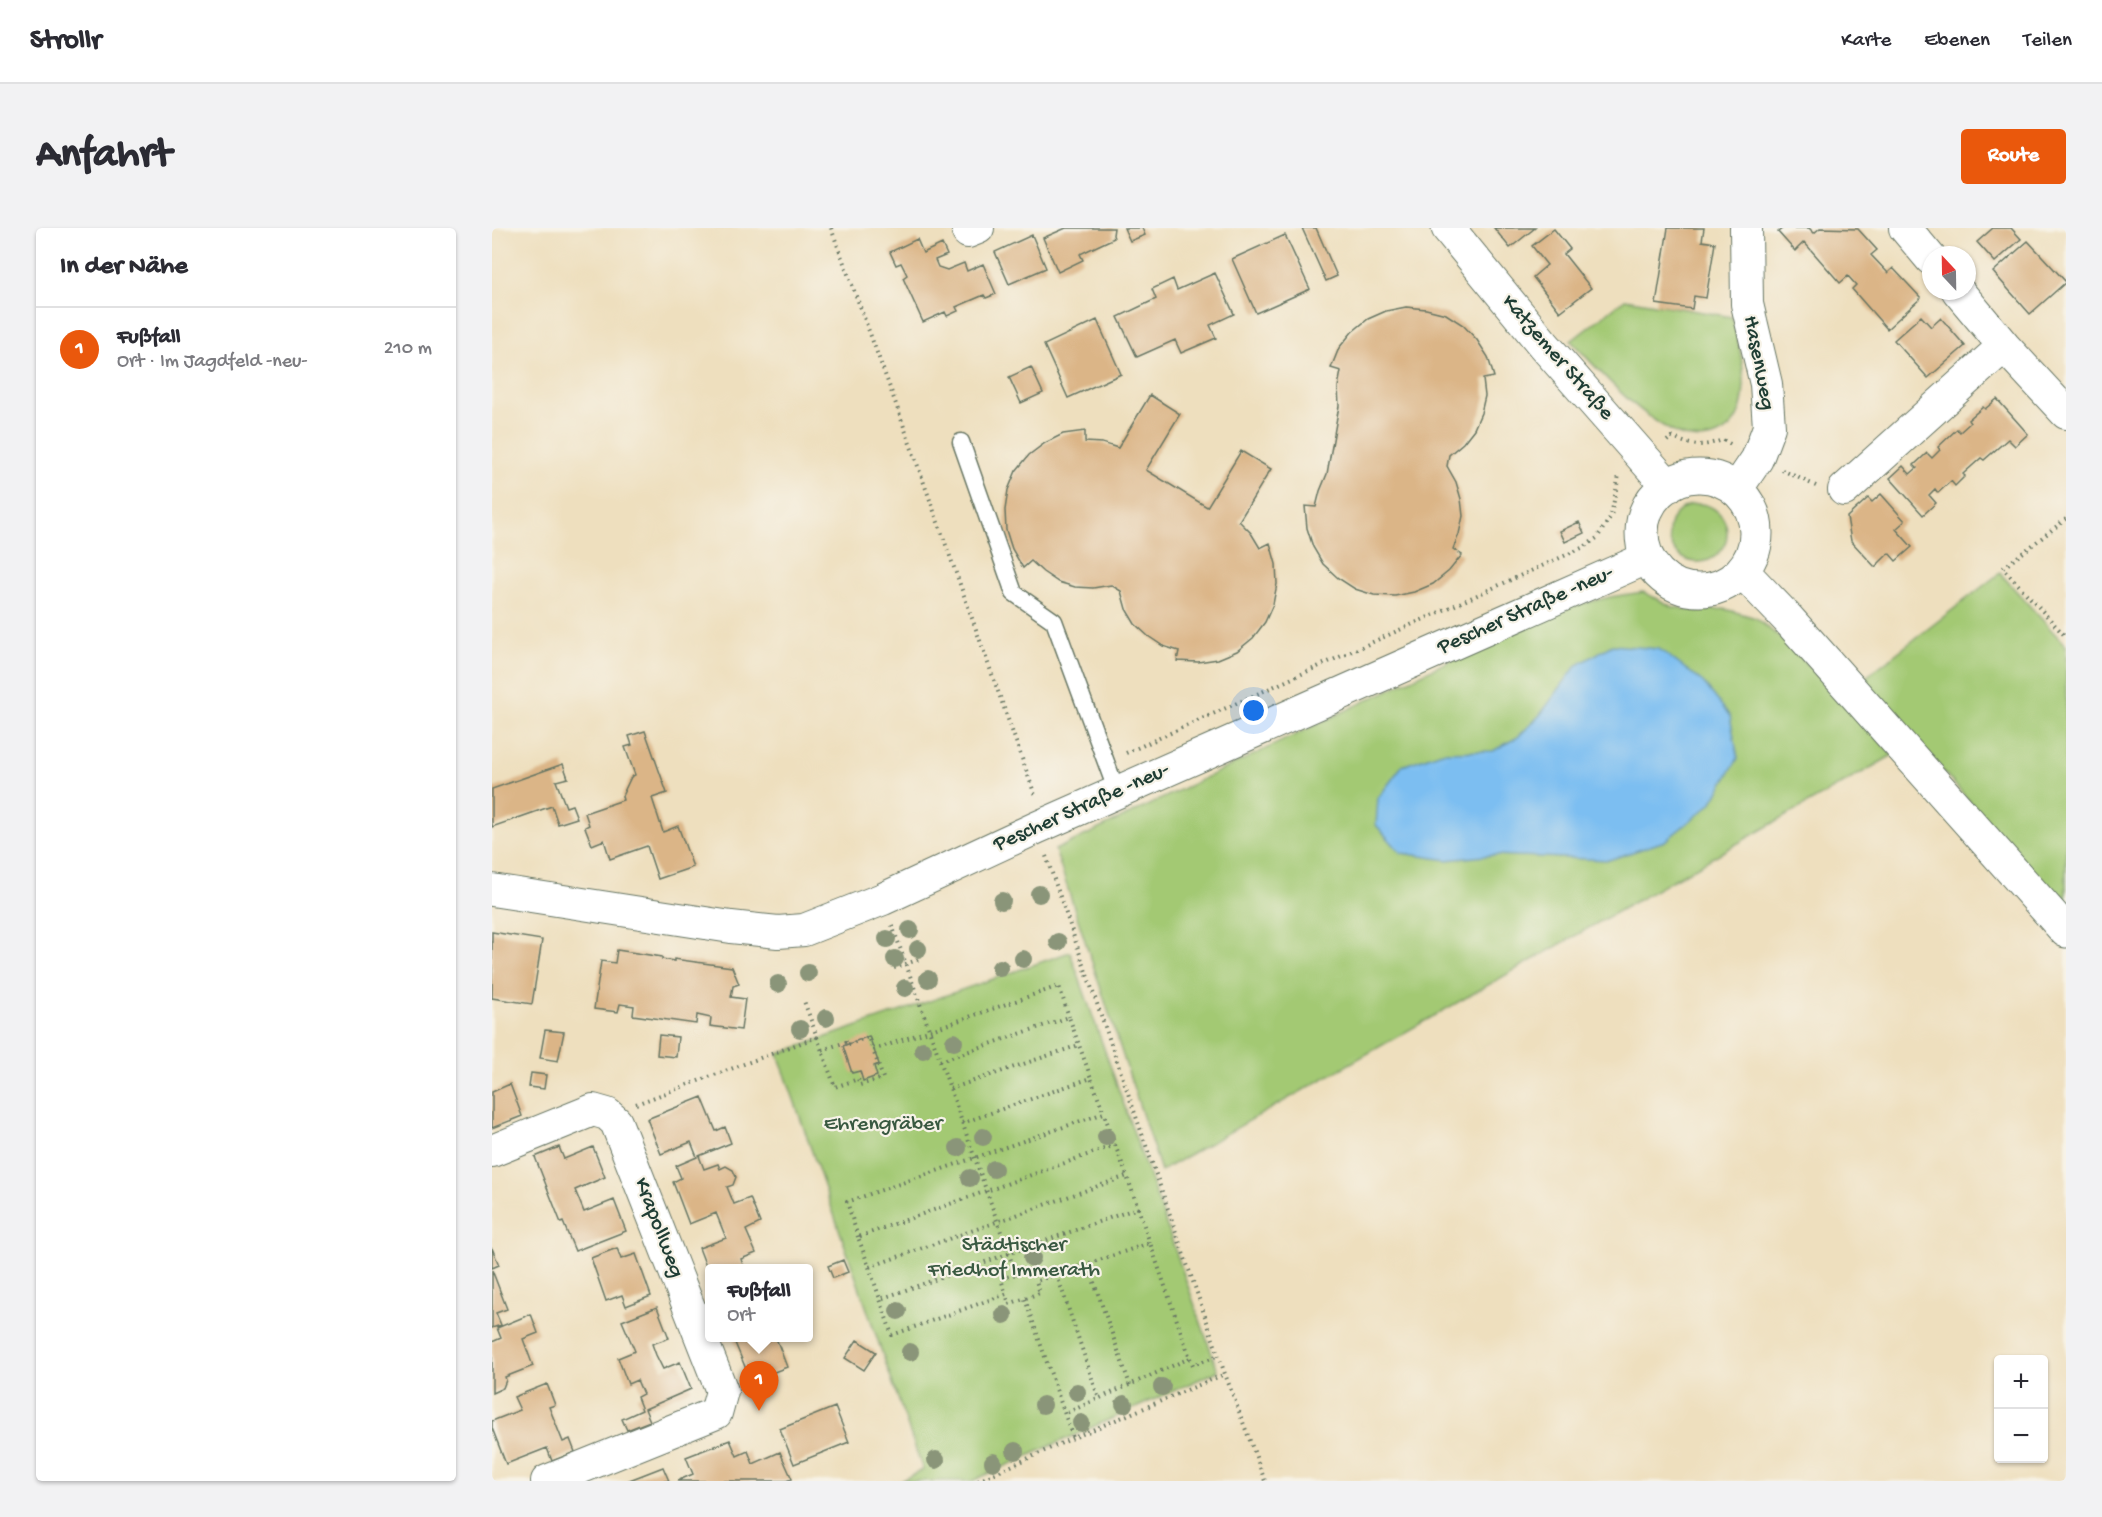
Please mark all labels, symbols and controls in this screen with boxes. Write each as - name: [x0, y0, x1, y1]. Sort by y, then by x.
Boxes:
- text: Strollr: [30, 25, 101, 58]
- text: Karte: [1841, 29, 1891, 54]
- text: Ebenen: [1924, 29, 1990, 54]
- text: Teilen: [2023, 29, 2072, 54]
- button: Route: [1961, 129, 2066, 184]
- text: Anfahrt: [36, 132, 171, 181]
- north arrow: [1922, 246, 1976, 300]
- text: In der Nähe: [60, 252, 188, 283]
- street label: Katzemer Straße: [1495, 290, 1619, 427]
- street label: Hasenweg: [1736, 314, 1780, 412]
- text: Fußfall: [117, 325, 181, 351]
- text: 1: [75, 338, 84, 361]
- text: 210 m: [384, 338, 432, 361]
- text: Ort · Im Jagdfeld -neu-: [117, 351, 308, 374]
- street label: Pescher Straße -neu-: [1433, 560, 1618, 662]
- your location: [1239, 696, 1268, 725]
- street label: Pescher Straße -neu-: [989, 757, 1174, 859]
- park label: Ehrengräber: [824, 1112, 944, 1138]
- street label: Krapollweg: [627, 1174, 689, 1282]
- park label: Städtischer Friedhof Immerath: [927, 1233, 1100, 1284]
- popup: [705, 1264, 813, 1342]
- text: Fußfall: [727, 1279, 791, 1305]
- text: Ort: [727, 1305, 754, 1328]
- map controls: [1994, 1355, 2048, 1463]
- button: +: [1994, 1355, 2048, 1409]
- pin: 1: [740, 1362, 778, 1411]
- button: −: [1994, 1409, 2048, 1463]

